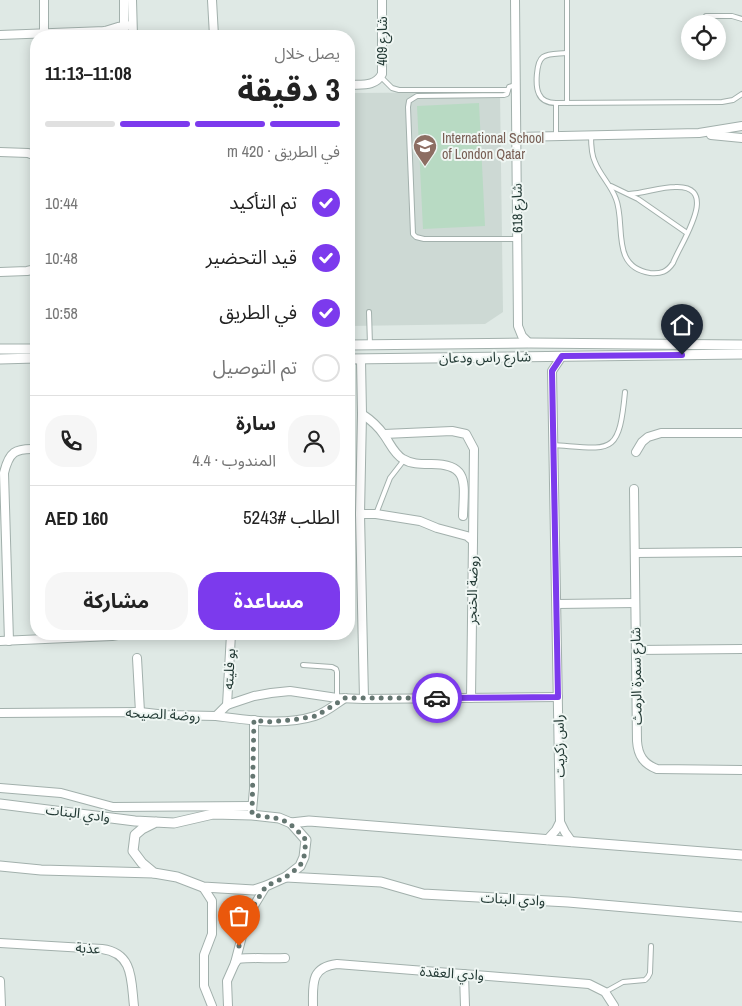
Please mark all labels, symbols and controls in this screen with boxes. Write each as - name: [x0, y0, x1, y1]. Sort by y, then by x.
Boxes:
- map controls: [681, 15, 726, 60]
- button: locate: [681, 15, 726, 60]
- street label: شارع 409: [373, 16, 393, 66]
- text: يصل خلال: [275, 42, 340, 64]
- text: 11:08–11:13: [45, 60, 132, 86]
- text: 3 دقيقة: [238, 68, 340, 111]
- place label: International School of London Qatar: [442, 129, 544, 163]
- school or university icon: International School of London Qatar: [412, 133, 438, 167]
- text: في الطريق · 420 m: [227, 140, 340, 162]
- street label: شارع 618: [508, 183, 528, 233]
- text: تم التأكيد: [229, 189, 297, 215]
- icon: check: [312, 189, 340, 217]
- text: 10:44: [45, 192, 78, 214]
- text: قيد التحضير: [206, 244, 297, 270]
- icon: check: [312, 244, 340, 272]
- text: 10:48: [45, 247, 78, 269]
- text: في الطريق: [219, 299, 297, 325]
- icon: check: [312, 299, 340, 327]
- text: 10:58: [45, 302, 78, 324]
- pin: [661, 304, 703, 355]
- icon: home: [668, 311, 696, 339]
- street label: شارع راس ودعان: [439, 347, 531, 369]
- text: تم التوصيل: [213, 354, 297, 380]
- text: سارة: [236, 410, 276, 436]
- button: phone: [45, 415, 97, 467]
- button: person: [288, 415, 340, 467]
- text: المندوب · 4.4: [193, 449, 276, 471]
- text: الطلب #5243: [243, 504, 340, 530]
- text: AED 160: [45, 505, 108, 531]
- street label: روضة الخنجر: [462, 555, 482, 626]
- button: مشاركة: [45, 572, 188, 630]
- button: مساعدة: [198, 572, 340, 630]
- street label: شارع سمرة الرمث: [626, 627, 648, 725]
- street label: بو فليته: [219, 648, 239, 690]
- courier: [412, 673, 462, 723]
- icon: car: [423, 684, 451, 712]
- street label: روضة الصيحه: [125, 703, 201, 725]
- street label: راس زكريت: [549, 714, 569, 778]
- street label: وادي البنات: [45, 800, 111, 828]
- street label: وادي البنات: [480, 888, 546, 912]
- pin: [218, 895, 260, 946]
- icon: bag: [225, 902, 253, 930]
- street label: عذبة: [75, 938, 101, 958]
- street label: وادي العقدة: [419, 962, 485, 986]

